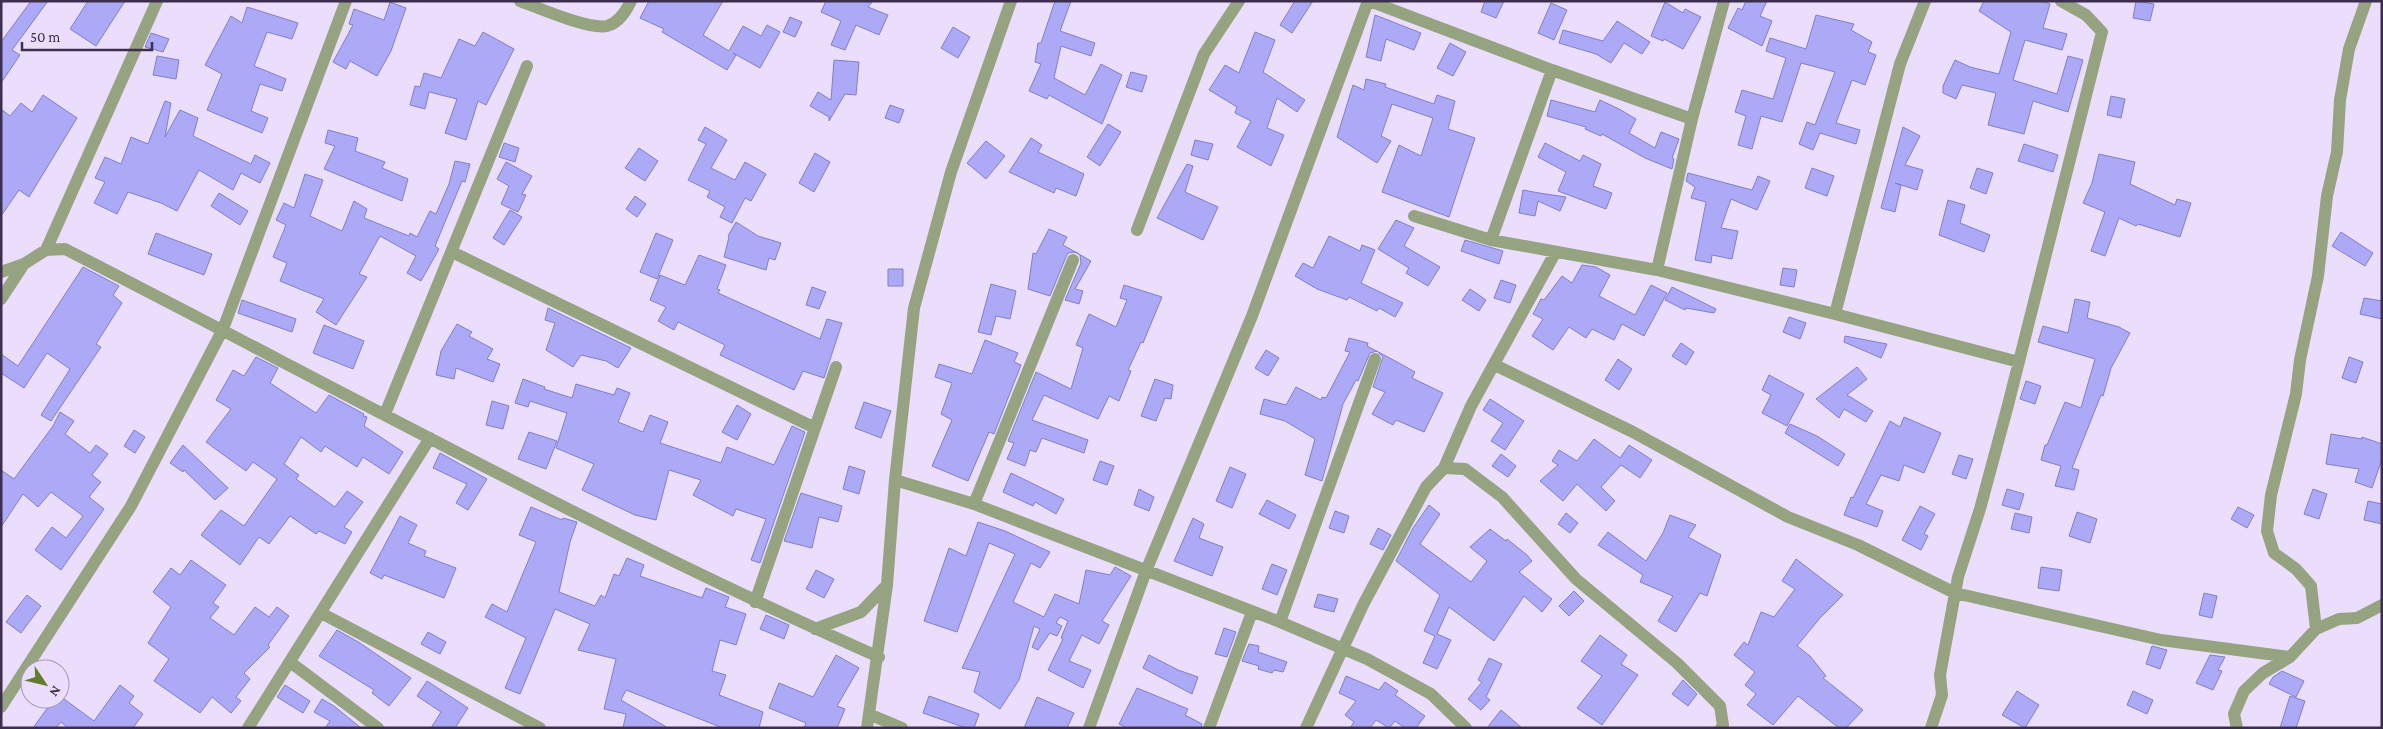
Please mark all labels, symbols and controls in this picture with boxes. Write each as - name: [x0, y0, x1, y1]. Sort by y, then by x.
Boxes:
- scale bar: [22, 20, 152, 52]
- text: 50 m: [30, 29, 60, 45]
- north arrow: [20, 659, 70, 709]
- text: N: [46, 683, 65, 700]

